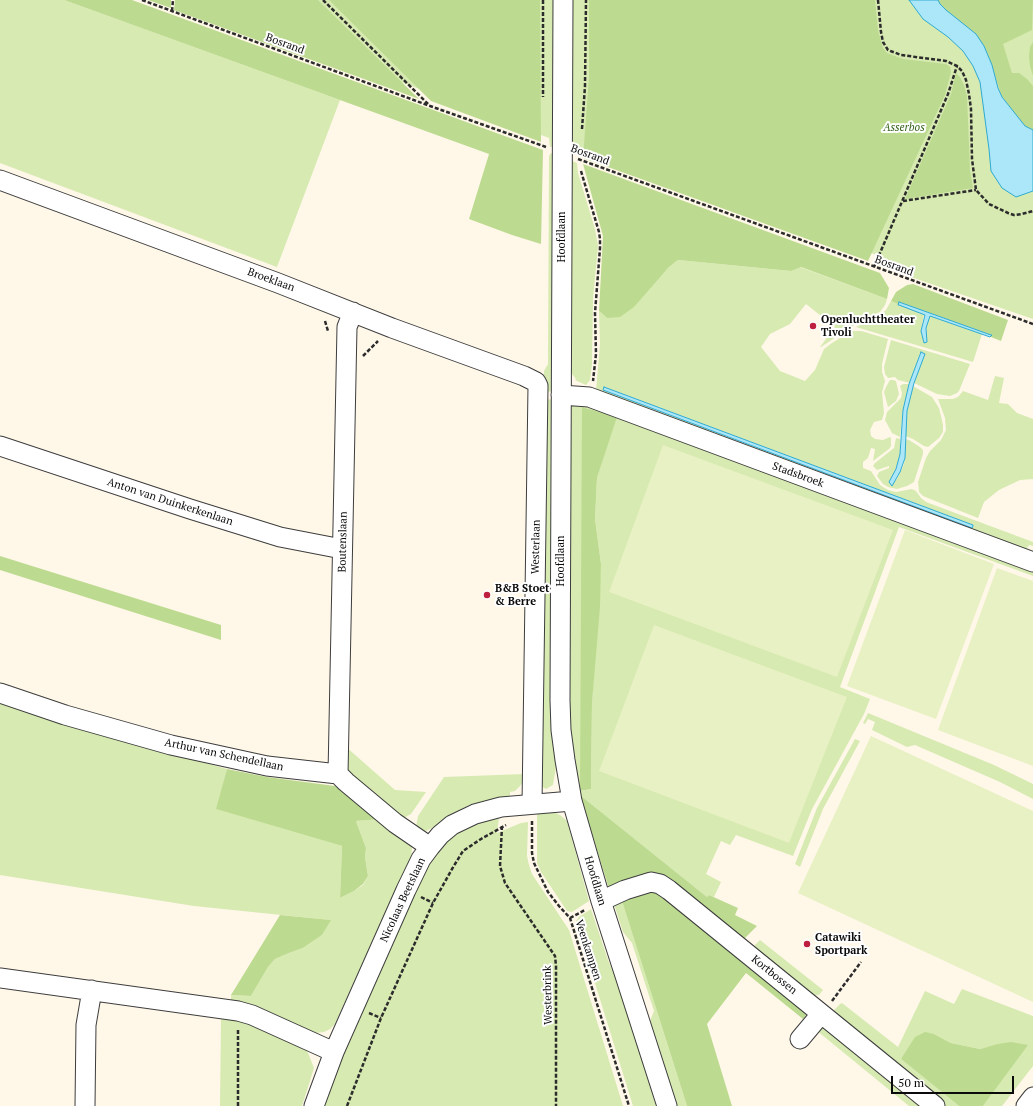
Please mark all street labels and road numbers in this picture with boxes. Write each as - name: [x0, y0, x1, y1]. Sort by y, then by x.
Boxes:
- street label: Bosrand: [264, 31, 306, 57]
- street label: Bosrand: [569, 142, 611, 168]
- street label: Hoofdlaan: [555, 212, 569, 262]
- street label: Bosrand: [873, 253, 915, 279]
- street label: Broeklaan: [246, 265, 296, 295]
- street label: Stadsbroek: [770, 460, 826, 490]
- street label: Anton van Duinkerkenlaan: [105, 475, 235, 529]
- street label: Boutenslaan: [336, 511, 350, 573]
- street label: Westerlaan: [529, 520, 543, 574]
- street label: Hoofdlaan: [554, 536, 568, 586]
- street label: Arthur van Schendellaan: [163, 736, 285, 774]
- street label: Hoofdlaan: [581, 855, 609, 907]
- street label: Nicolaas Beetslaan: [378, 856, 428, 944]
- street label: Veenkampen: [572, 918, 604, 982]
- street label: Kortbossen: [749, 953, 799, 997]
- street label: Westerbrink: [541, 965, 555, 1025]

